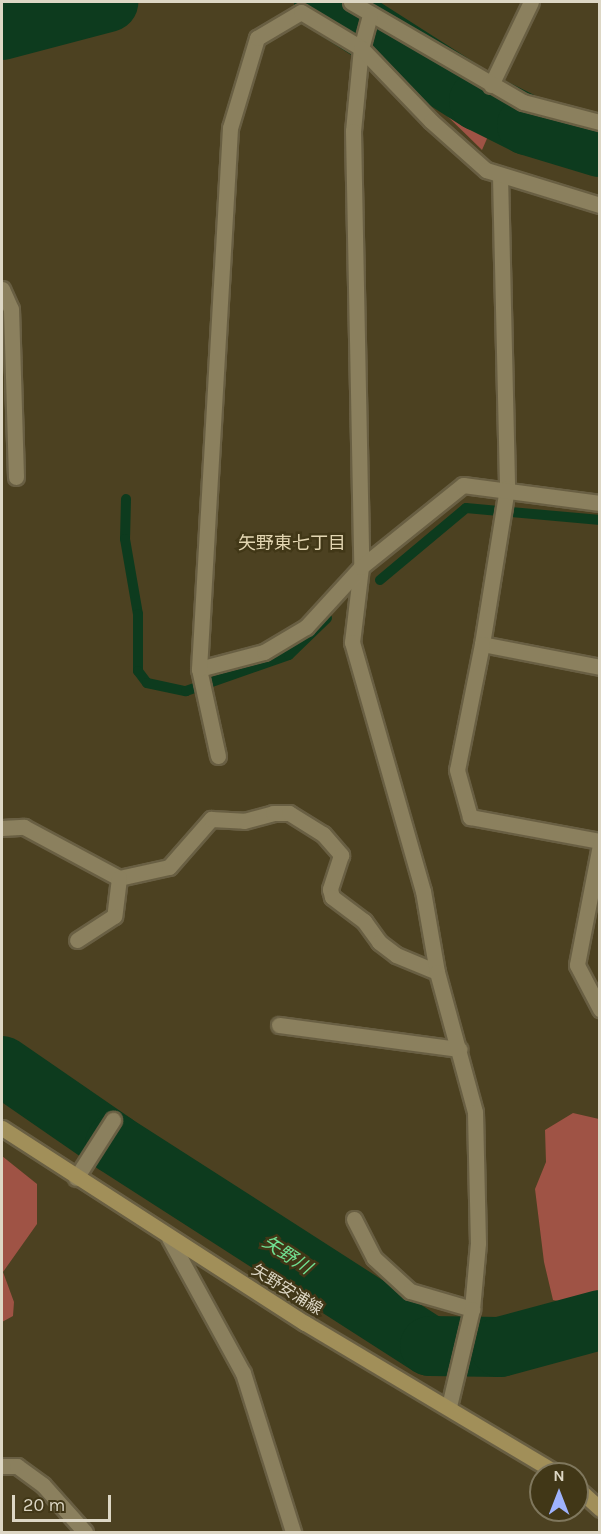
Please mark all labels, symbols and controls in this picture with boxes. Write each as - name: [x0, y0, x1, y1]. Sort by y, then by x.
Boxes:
- district label: 矢野東七丁目: [238, 532, 346, 554]
- water label: 矢野川: [258, 1231, 316, 1279]
- street label: 矢野安浦線: [248, 1261, 326, 1319]
- north arrow: [529, 1462, 589, 1522]
- text: N: [553, 1466, 565, 1485]
- scale bar: [15, 1483, 114, 1521]
- text: 20 m: [23, 1494, 65, 1516]

